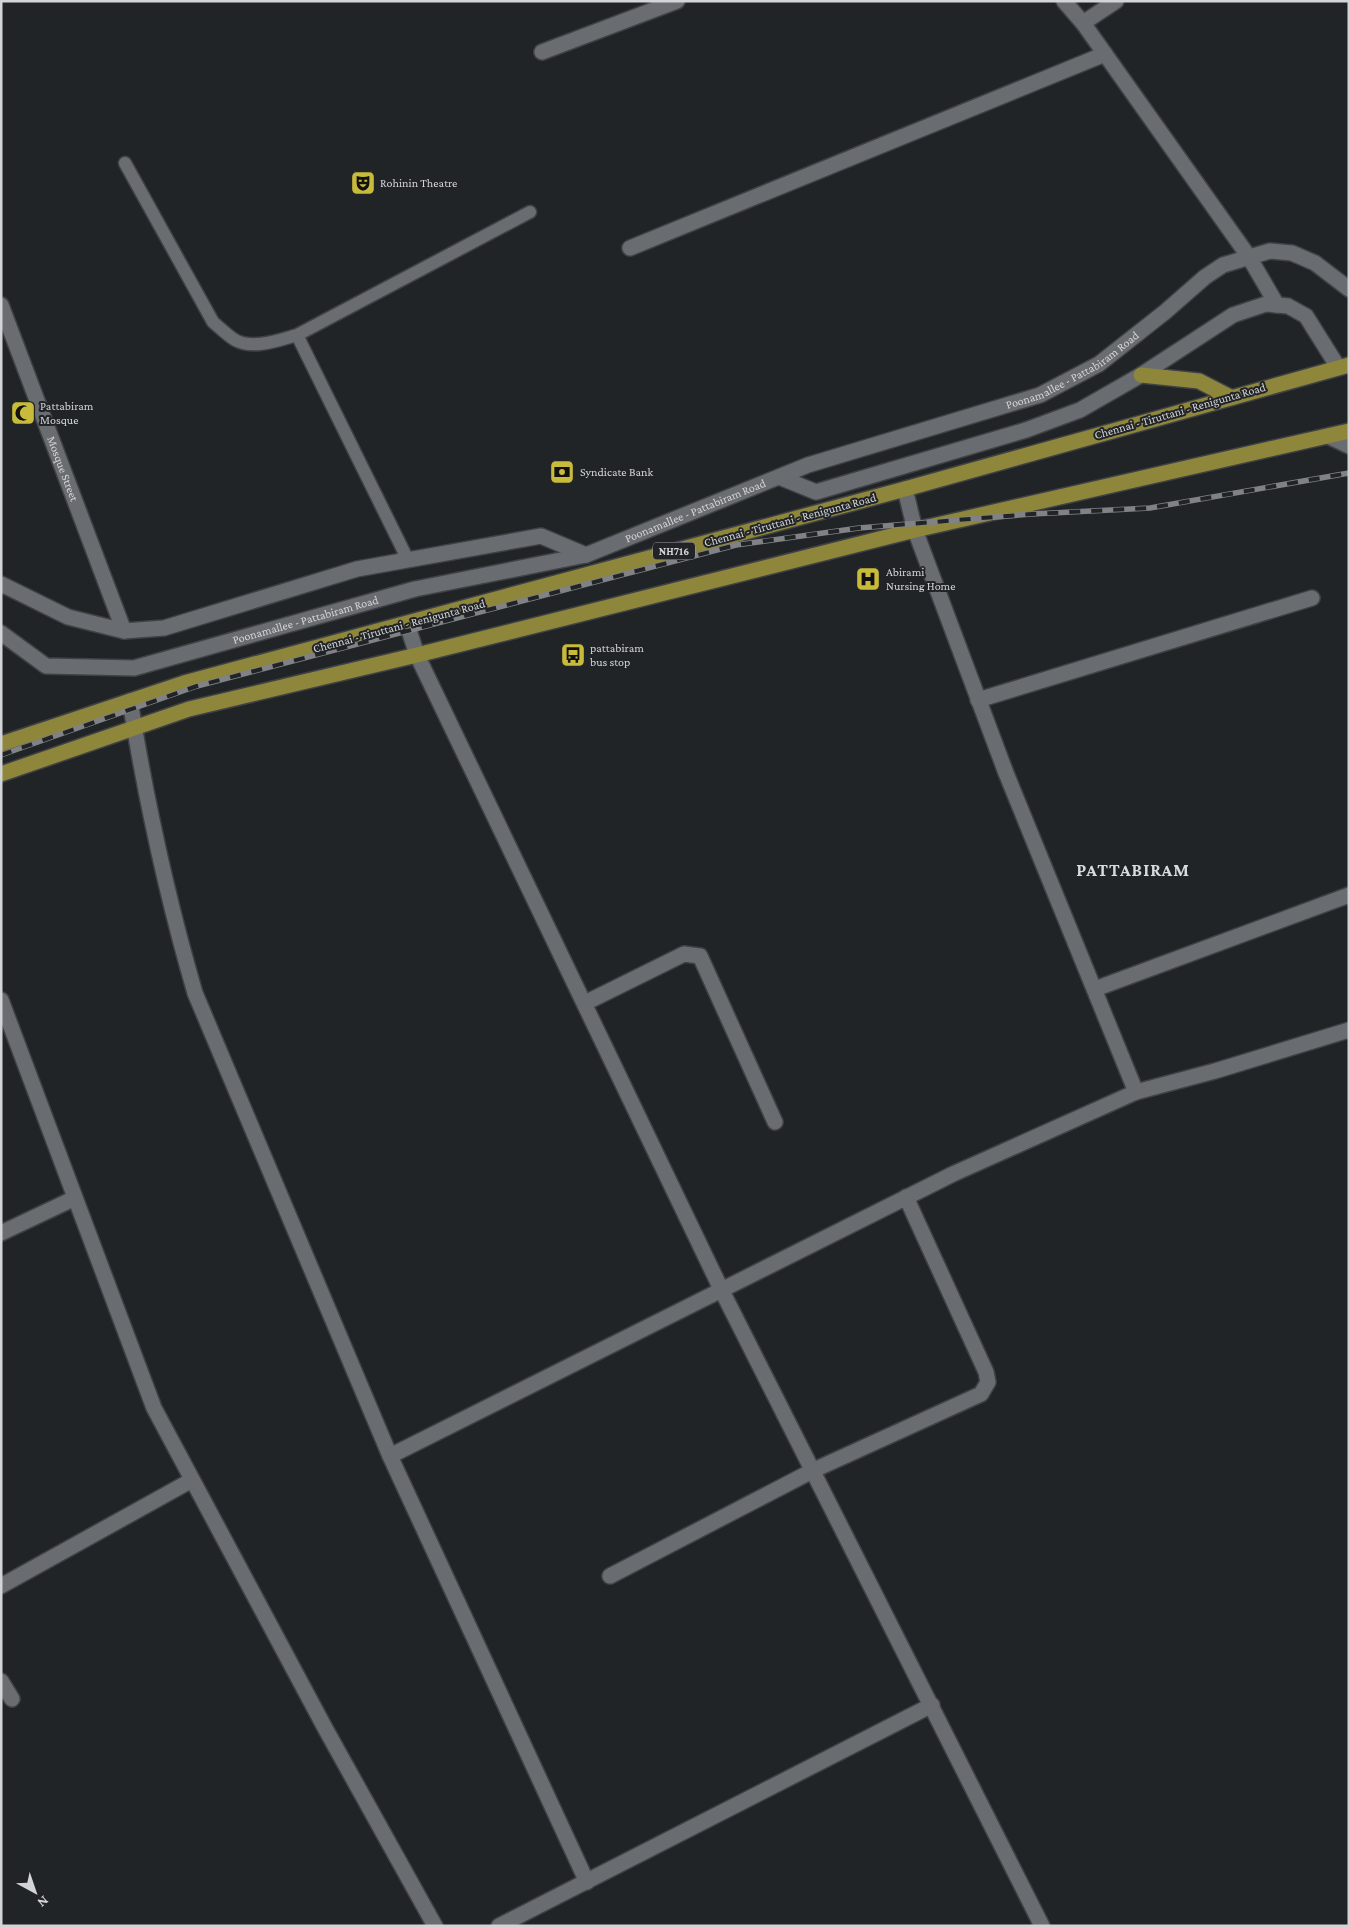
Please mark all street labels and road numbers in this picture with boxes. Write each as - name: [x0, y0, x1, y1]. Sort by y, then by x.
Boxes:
- street label: Poonamallee - Pattabiram Road: [1004, 328, 1142, 412]
- street label: Chennai - Tiruttani - Renigunta Road: [1093, 380, 1268, 442]
- street label: Mosque Street: [44, 434, 82, 504]
- street label: Poonamallee - Pattabiram Road: [623, 476, 768, 545]
- street label: Chennai - Tiruttani - Renigunta Road: [702, 490, 878, 550]
- road number: NH716: [653, 542, 695, 560]
- street label: Poonamallee - Pattabiram Road: [231, 592, 381, 647]
- street label: Chennai - Tiruttani - Renigunta Road: [311, 596, 487, 656]

